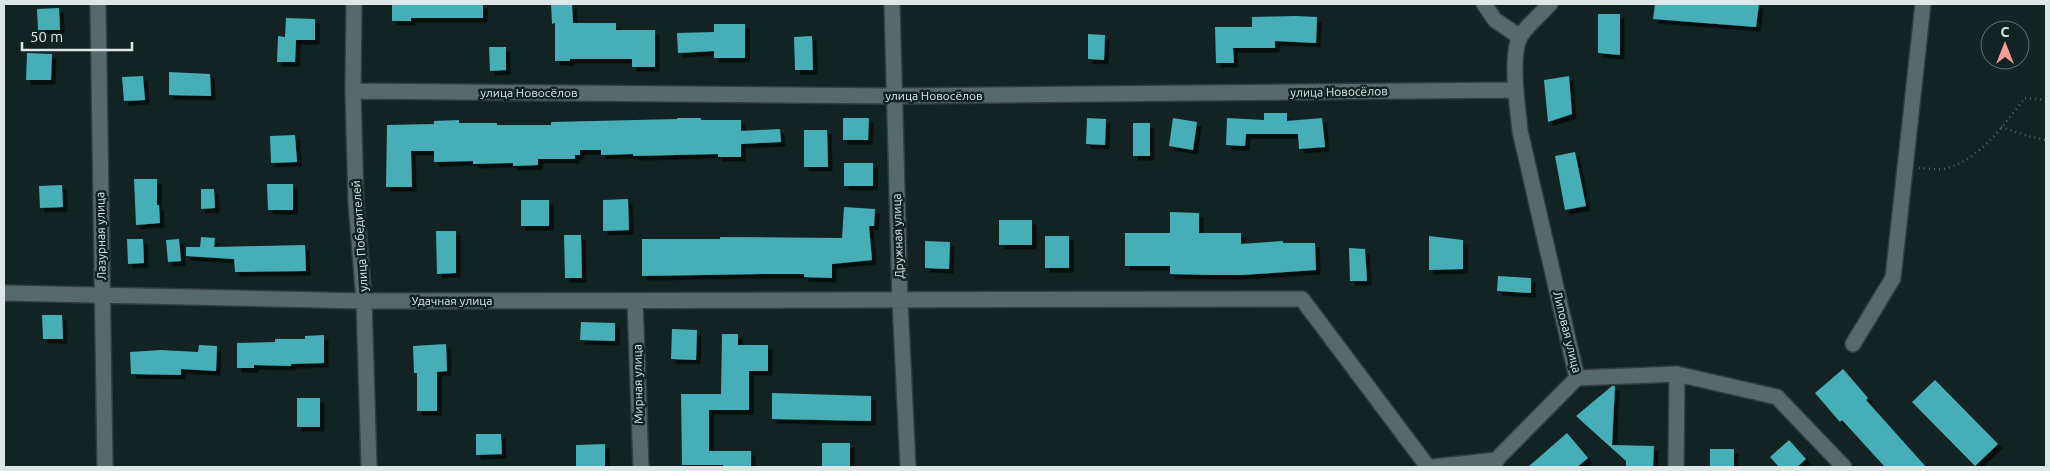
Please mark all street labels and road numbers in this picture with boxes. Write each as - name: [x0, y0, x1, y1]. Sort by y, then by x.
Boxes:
- street label: улица Новосёлов: [1290, 84, 1388, 99]
- street label: улица Новосёлов: [480, 86, 578, 99]
- street label: улица Новосёлов: [885, 89, 983, 102]
- street label: улица Победителей: [349, 180, 370, 292]
- street label: Лазурная улица: [93, 192, 108, 280]
- street label: Дружная улица: [890, 193, 905, 279]
- street label: Липовая улица: [1551, 289, 1584, 374]
- street label: Удачная улица: [412, 294, 492, 307]
- street label: Мирная улица: [630, 344, 645, 424]

